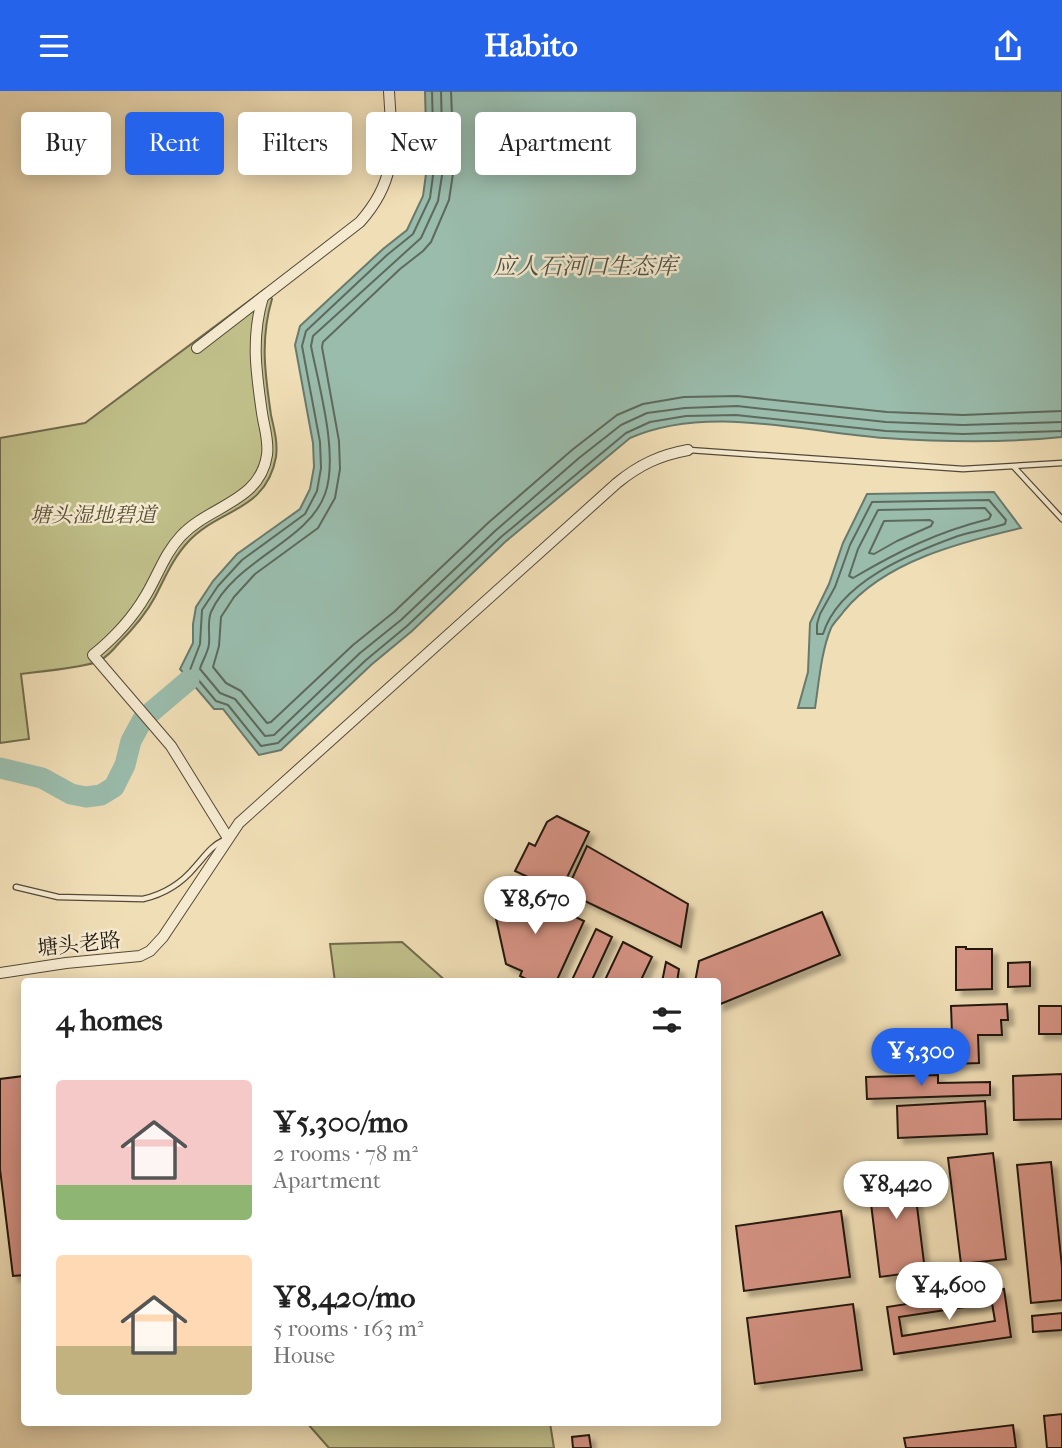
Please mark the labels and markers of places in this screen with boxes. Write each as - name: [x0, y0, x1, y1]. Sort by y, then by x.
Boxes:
- pin: ¥8,670: [478, 877, 592, 936]
- pin: ¥5,300: [864, 1028, 978, 1088]
- pin: ¥8,420: [839, 1161, 953, 1221]
- pin: ¥4,600: [892, 1263, 1006, 1322]

